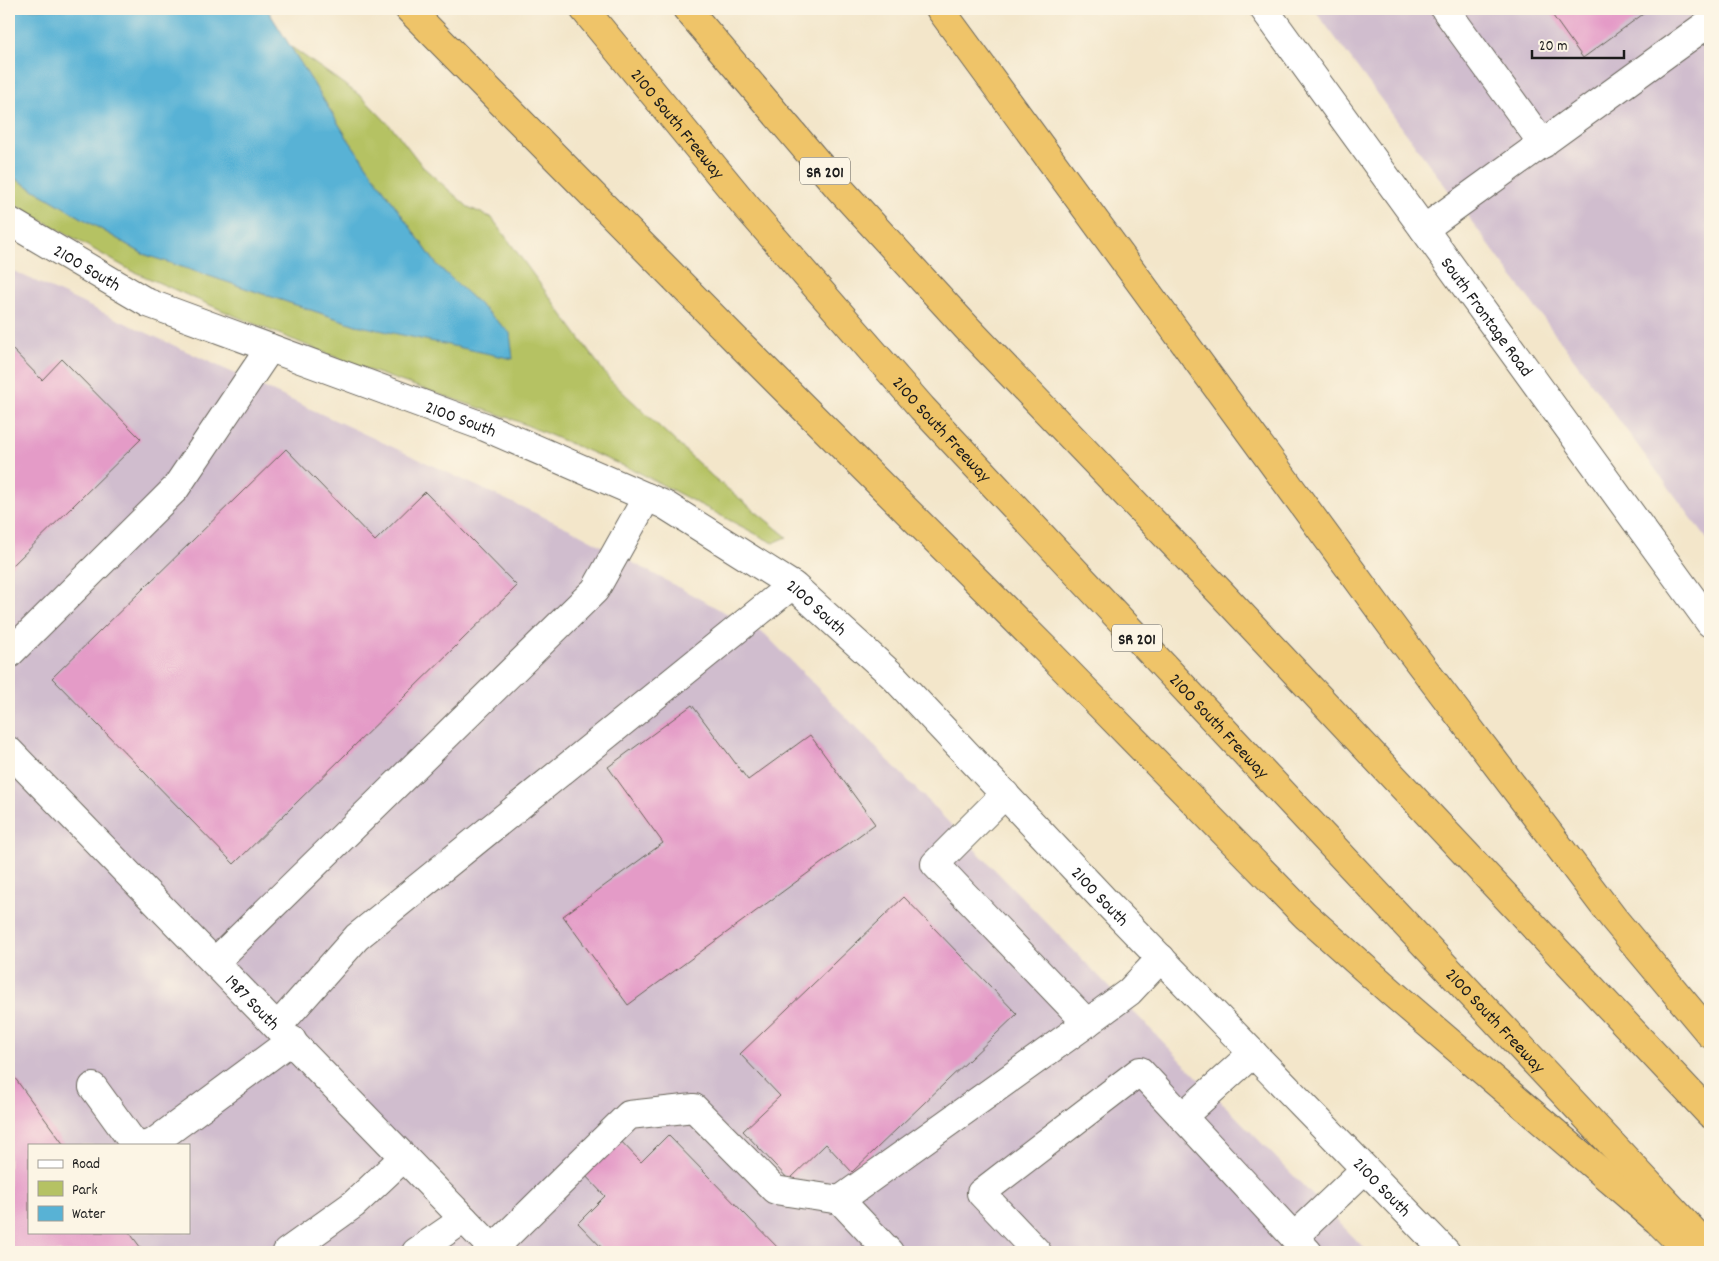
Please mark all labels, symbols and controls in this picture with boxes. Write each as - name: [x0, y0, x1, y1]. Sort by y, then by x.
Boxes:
- scale bar: [1532, 28, 1624, 60]
- text: 20 m: [1539, 36, 1567, 58]
- street label: 2100 South Freeway: [623, 64, 729, 186]
- road number: SR 201: [800, 158, 850, 185]
- street label: 2100 South: [48, 240, 124, 299]
- street label: South Frontage Road: [1433, 253, 1537, 383]
- street label: 2100 South Freeway: [885, 372, 996, 490]
- street label: 2100 South: [421, 396, 500, 445]
- street label: 2100 South: [781, 575, 851, 643]
- road number: SR 201: [1112, 624, 1162, 651]
- street label: 2100 South Freeway: [1162, 669, 1274, 786]
- street label: 2100 South: [1064, 862, 1133, 933]
- street label: 2100 South Freeway: [1438, 964, 1550, 1081]
- street label: 1987 South: [218, 970, 284, 1037]
- legend: [28, 1144, 190, 1234]
- street label: 2100 South: [1346, 1153, 1415, 1224]
- text: Road: [72, 1154, 100, 1176]
- text: Park: [72, 1180, 98, 1202]
- text: Water: [72, 1204, 106, 1226]

